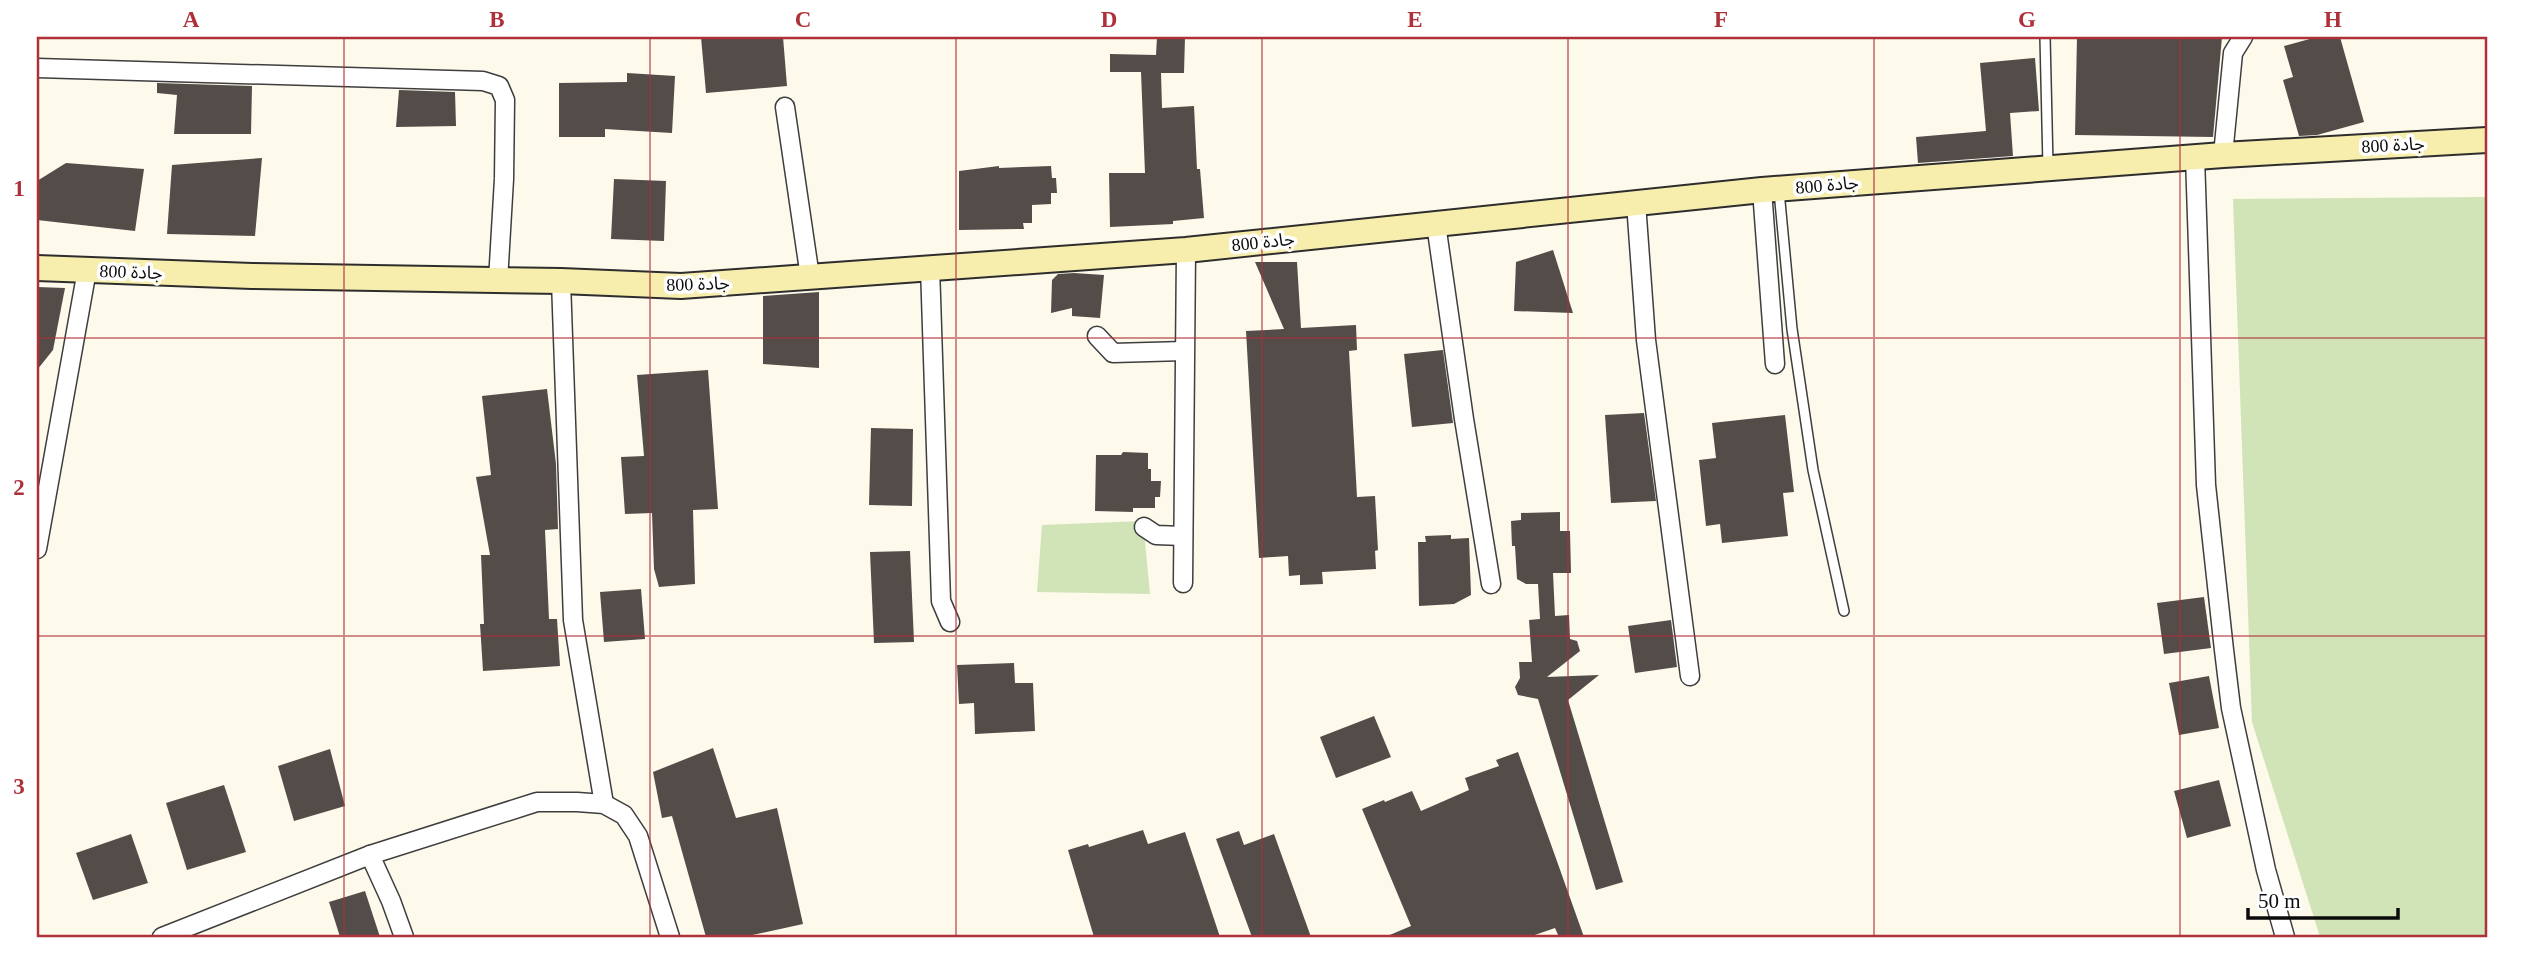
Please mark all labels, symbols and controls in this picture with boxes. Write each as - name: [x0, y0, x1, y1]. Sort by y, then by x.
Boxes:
- text: A: [183, 7, 200, 32]
- text: B: [489, 7, 505, 32]
- text: C: [795, 7, 811, 32]
- text: D: [1101, 7, 1117, 32]
- text: E: [1407, 7, 1423, 32]
- text: F: [1714, 7, 1728, 32]
- text: G: [2018, 7, 2036, 32]
- text: H: [2324, 7, 2342, 32]
- street label: جادة 800: [2361, 133, 2425, 157]
- street label: جادة 800: [1795, 172, 1859, 198]
- text: 1: [13, 176, 25, 201]
- street label: جادة 800: [1231, 229, 1295, 255]
- street label: جادة 800: [99, 261, 163, 283]
- street label: جادة 800: [666, 273, 730, 295]
- text: 2: [13, 475, 25, 500]
- text: 3: [13, 774, 25, 799]
- scale bar: [2248, 876, 2398, 920]
- text: 50 m: [2258, 889, 2301, 913]

